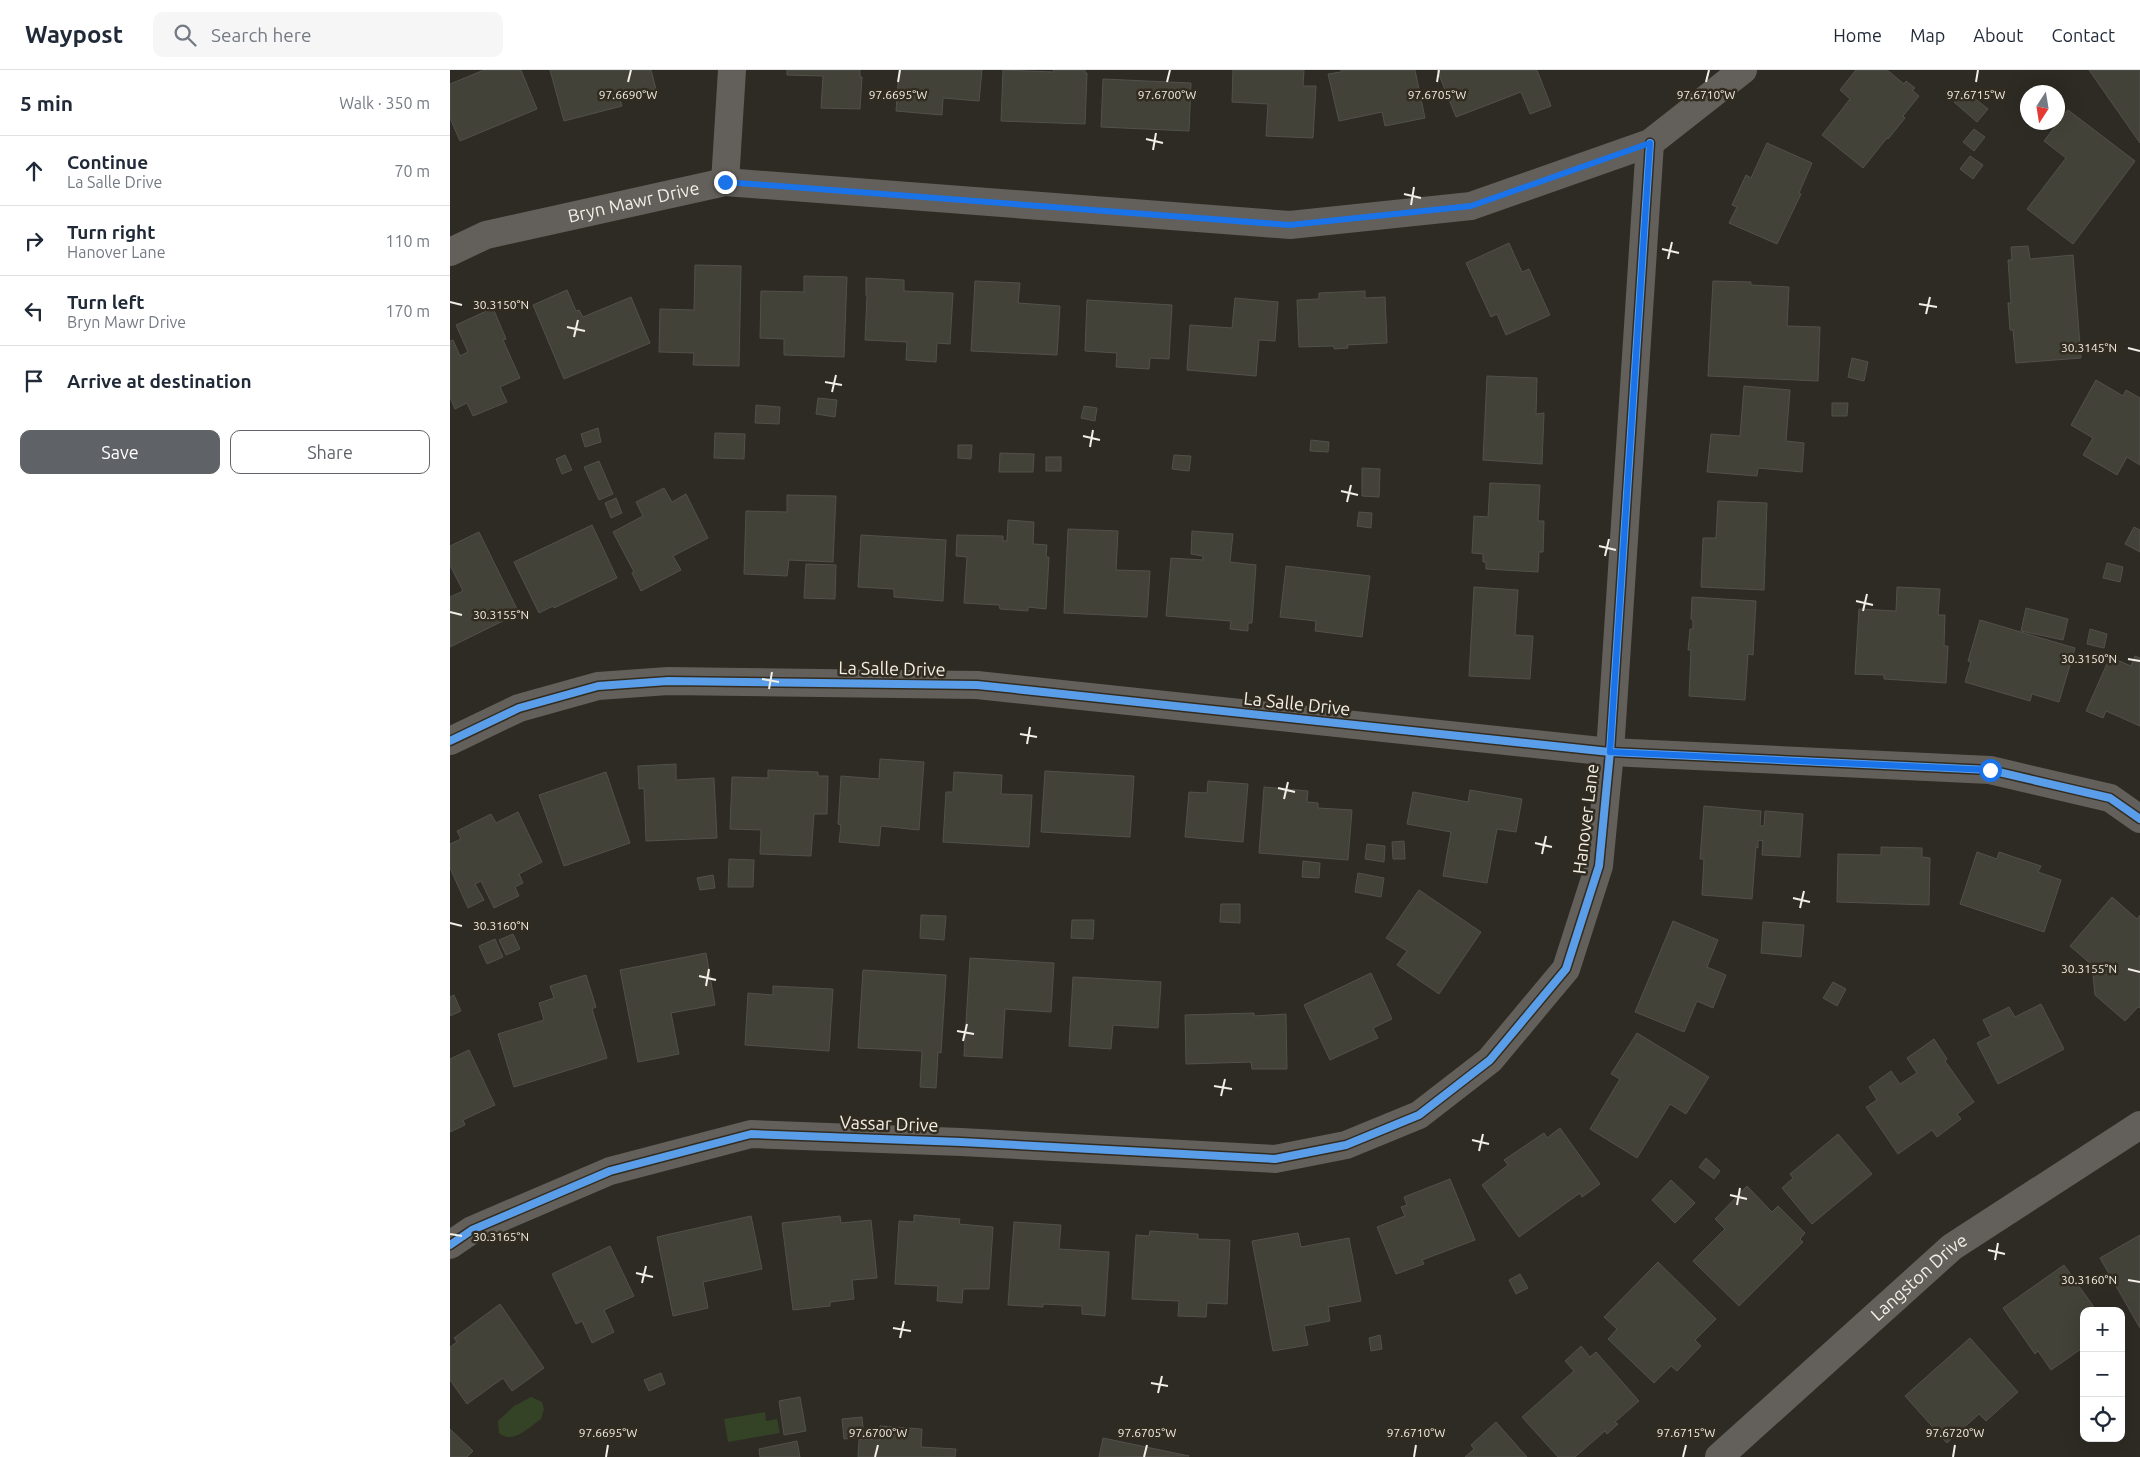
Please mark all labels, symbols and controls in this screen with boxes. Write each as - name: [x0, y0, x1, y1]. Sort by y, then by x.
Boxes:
- search box: [153, 12, 503, 57]
- text: Waypost: [25, 21, 123, 48]
- icon: search: [171, 21, 199, 49]
- text: Search here: [211, 24, 311, 46]
- text: Home: [1833, 25, 1882, 45]
- text: Map: [1910, 25, 1945, 45]
- text: About: [1973, 25, 2023, 45]
- text: Contact: [2051, 25, 2115, 45]
- north arrow: [2020, 85, 2065, 130]
- text: 97.6690°W: [599, 88, 657, 101]
- text: 97.6695°W: [869, 88, 927, 101]
- text: 97.6700°W: [1138, 88, 1196, 101]
- text: 97.6705°W: [1408, 88, 1466, 101]
- text: 97.6710°W: [1677, 88, 1735, 101]
- text: 97.6715°W: [1947, 88, 2005, 101]
- text: 5 min: [20, 91, 73, 115]
- text: Walk · 350 m: [339, 94, 430, 112]
- text: Continue: [67, 151, 148, 173]
- icon: ahead: [20, 157, 48, 185]
- text: 70 m: [394, 162, 430, 180]
- route end: [714, 171, 737, 194]
- text: La Salle Drive: [67, 173, 162, 191]
- street label: Bryn Mawr Drive: [566, 177, 701, 226]
- text: Turn right: [67, 221, 155, 243]
- icon: right: [20, 227, 48, 255]
- text: 110 m: [385, 232, 430, 250]
- text: Hanover Lane: [67, 243, 166, 261]
- text: Turn left: [67, 291, 145, 313]
- icon: left: [20, 297, 48, 325]
- text: 30.3150°N: [473, 298, 529, 311]
- text: 170 m: [385, 302, 430, 320]
- text: Bryn Mawr Drive: [67, 313, 186, 331]
- text: 30.3145°N: [2061, 341, 2117, 354]
- icon: arrive: [20, 367, 48, 395]
- text: Arrive at destination: [67, 370, 252, 392]
- button: Save: [20, 430, 220, 474]
- button: Share: [230, 430, 430, 474]
- text: 30.3155°N: [473, 608, 529, 621]
- text: 30.3150°N: [2061, 652, 2117, 665]
- street label: La Salle Drive: [838, 657, 946, 679]
- street label: La Salle Drive: [1243, 687, 1352, 719]
- route start: [1979, 759, 2002, 782]
- street label: Hanover Lane: [1568, 763, 1602, 875]
- text: 30.3160°N: [473, 919, 529, 932]
- text: 30.3155°N: [2061, 962, 2117, 975]
- street label: Vassar Drive: [839, 1111, 939, 1135]
- street label: Langston Drive: [1866, 1229, 1970, 1324]
- text: 30.3165°N: [473, 1230, 529, 1243]
- text: 30.3160°N: [2061, 1273, 2117, 1286]
- map controls: [2080, 1307, 2125, 1442]
- button: +: [2080, 1307, 2125, 1352]
- button: −: [2080, 1352, 2125, 1397]
- button: locate: [2080, 1397, 2125, 1442]
- text: 97.6695°W: [579, 1426, 637, 1439]
- text: 97.6700°W: [849, 1426, 907, 1439]
- text: 97.6705°W: [1118, 1426, 1176, 1439]
- text: 97.6710°W: [1387, 1426, 1445, 1439]
- text: 97.6715°W: [1657, 1426, 1715, 1439]
- text: 97.6720°W: [1926, 1426, 1984, 1439]

